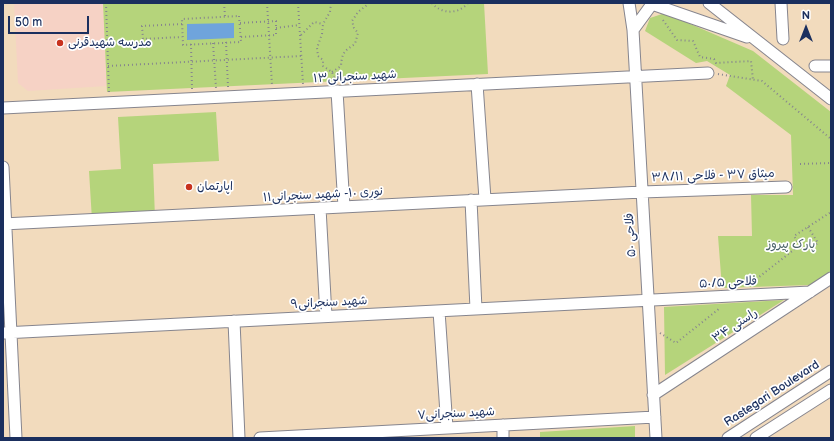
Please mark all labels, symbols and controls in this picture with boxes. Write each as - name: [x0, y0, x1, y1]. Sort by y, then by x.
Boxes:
- scale bar: [10, 8, 91, 34]
- north arrow: [786, 8, 826, 48]
- text: N: [802, 9, 810, 22]
- text: 50 m: [15, 15, 42, 30]
- place label: مدرسه شهیدقرنی: [68, 36, 152, 50]
- marker: مدرسه شهیدقرنی: [55, 38, 65, 48]
- street label: شهید سنجرانی۱۳: [313, 68, 397, 86]
- street label: میثاق ۳۷ - فلاحی ۳۸/۱۱: [651, 167, 775, 185]
- place label: اپارتمان: [197, 180, 233, 194]
- marker: اپارتمان: [184, 182, 194, 192]
- street label: نوری ۱۰- شهید سنجرانی۱۱: [263, 185, 383, 205]
- street label: فلاحی ۵۰: [623, 212, 639, 258]
- park label: پارک پیروز: [767, 238, 815, 252]
- street label: فلاحی ۵۰/۵: [699, 274, 757, 292]
- street label: شهید سنجرانی۹: [290, 294, 368, 312]
- street label: راستی ۳۴: [710, 306, 760, 346]
- street label: Rastegari Boulevard: [722, 358, 822, 430]
- street label: شهید سنجرانی۷: [417, 405, 495, 423]

